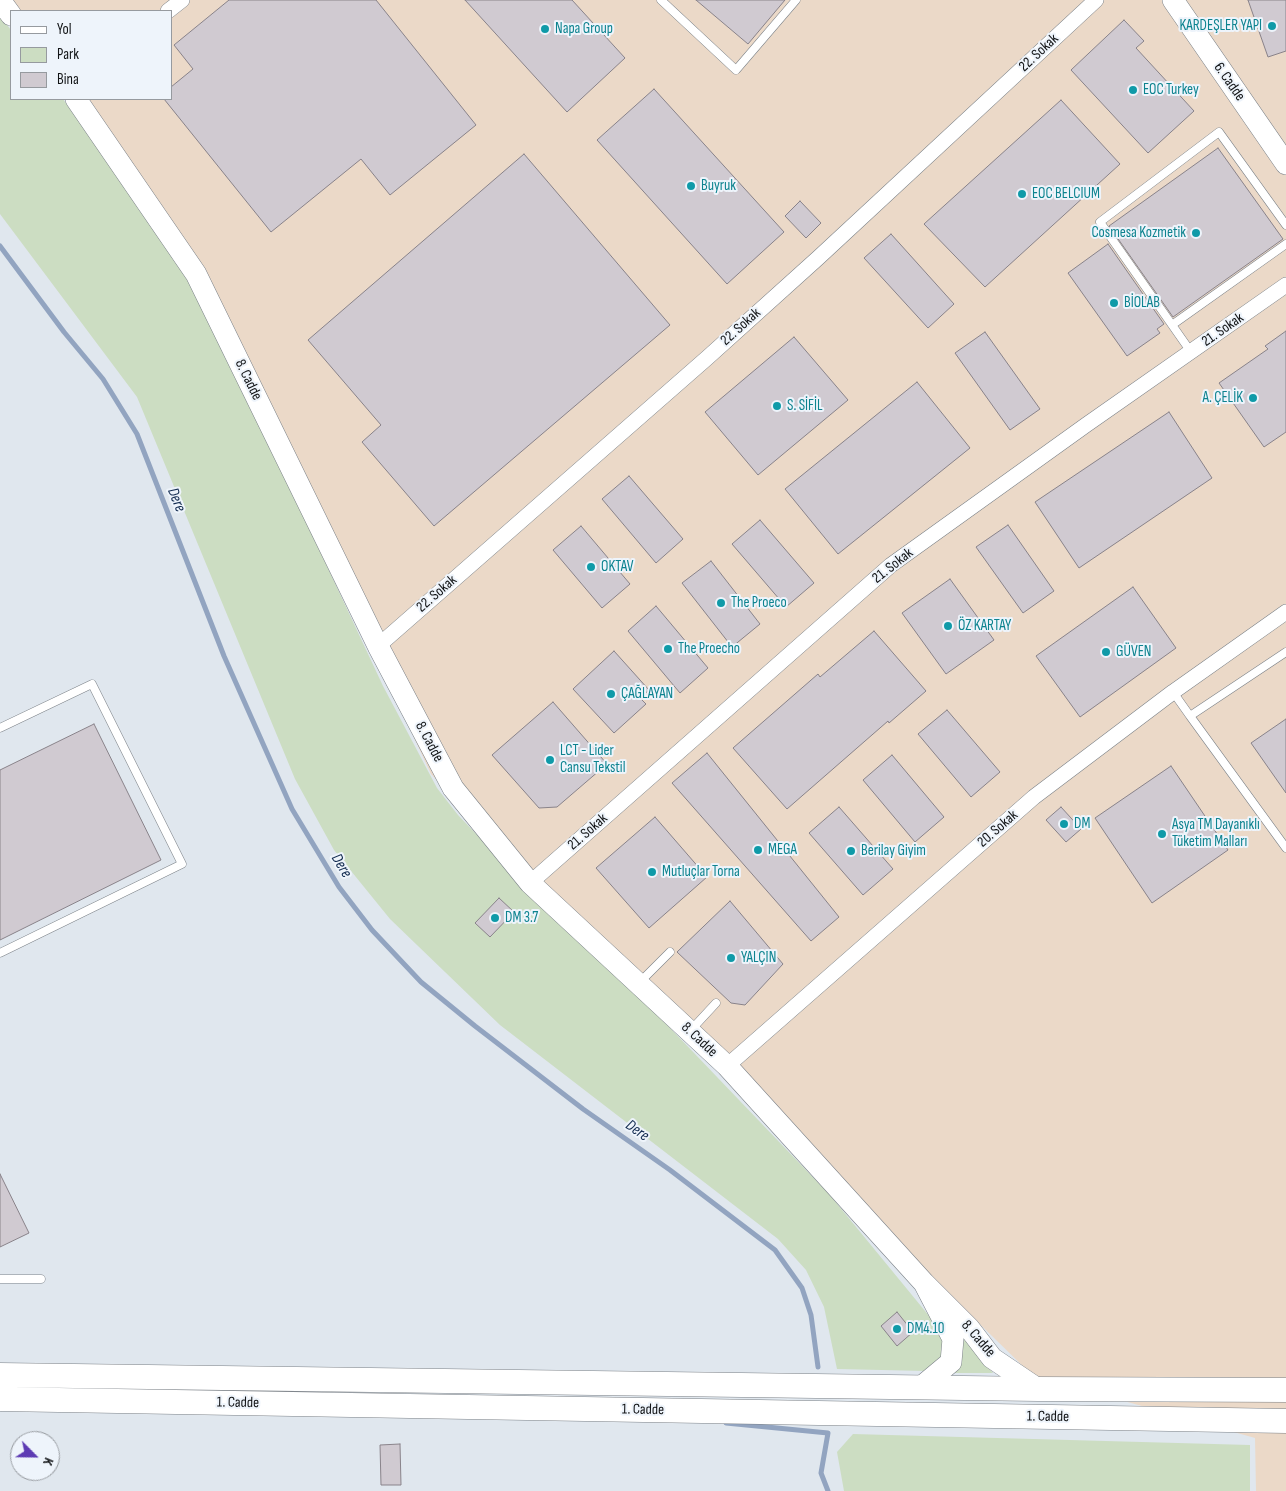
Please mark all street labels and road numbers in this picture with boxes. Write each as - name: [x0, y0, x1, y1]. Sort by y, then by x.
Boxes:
- street label: 22. Sokak: [1016, 30, 1062, 76]
- street label: 6. Cadde: [1209, 59, 1249, 105]
- street label: 22. Sokak: [717, 304, 765, 350]
- street label: 21. Sokak: [1199, 309, 1247, 351]
- street label: 8. Cadde: [230, 357, 266, 403]
- street label: 21. Sokak: [869, 544, 917, 588]
- street label: 22. Sokak: [413, 572, 461, 616]
- street label: 8. Cadde: [411, 719, 447, 765]
- street label: 20. Sokak: [974, 807, 1022, 851]
- street label: 21. Sokak: [564, 810, 612, 854]
- street label: 8. Cadde: [677, 1019, 721, 1061]
- street label: 8. Cadde: [957, 1317, 999, 1361]
- street label: 1. Cadde: [217, 1394, 259, 1412]
- street label: 1. Cadde: [622, 1401, 664, 1419]
- street label: 1. Cadde: [1027, 1408, 1069, 1426]

